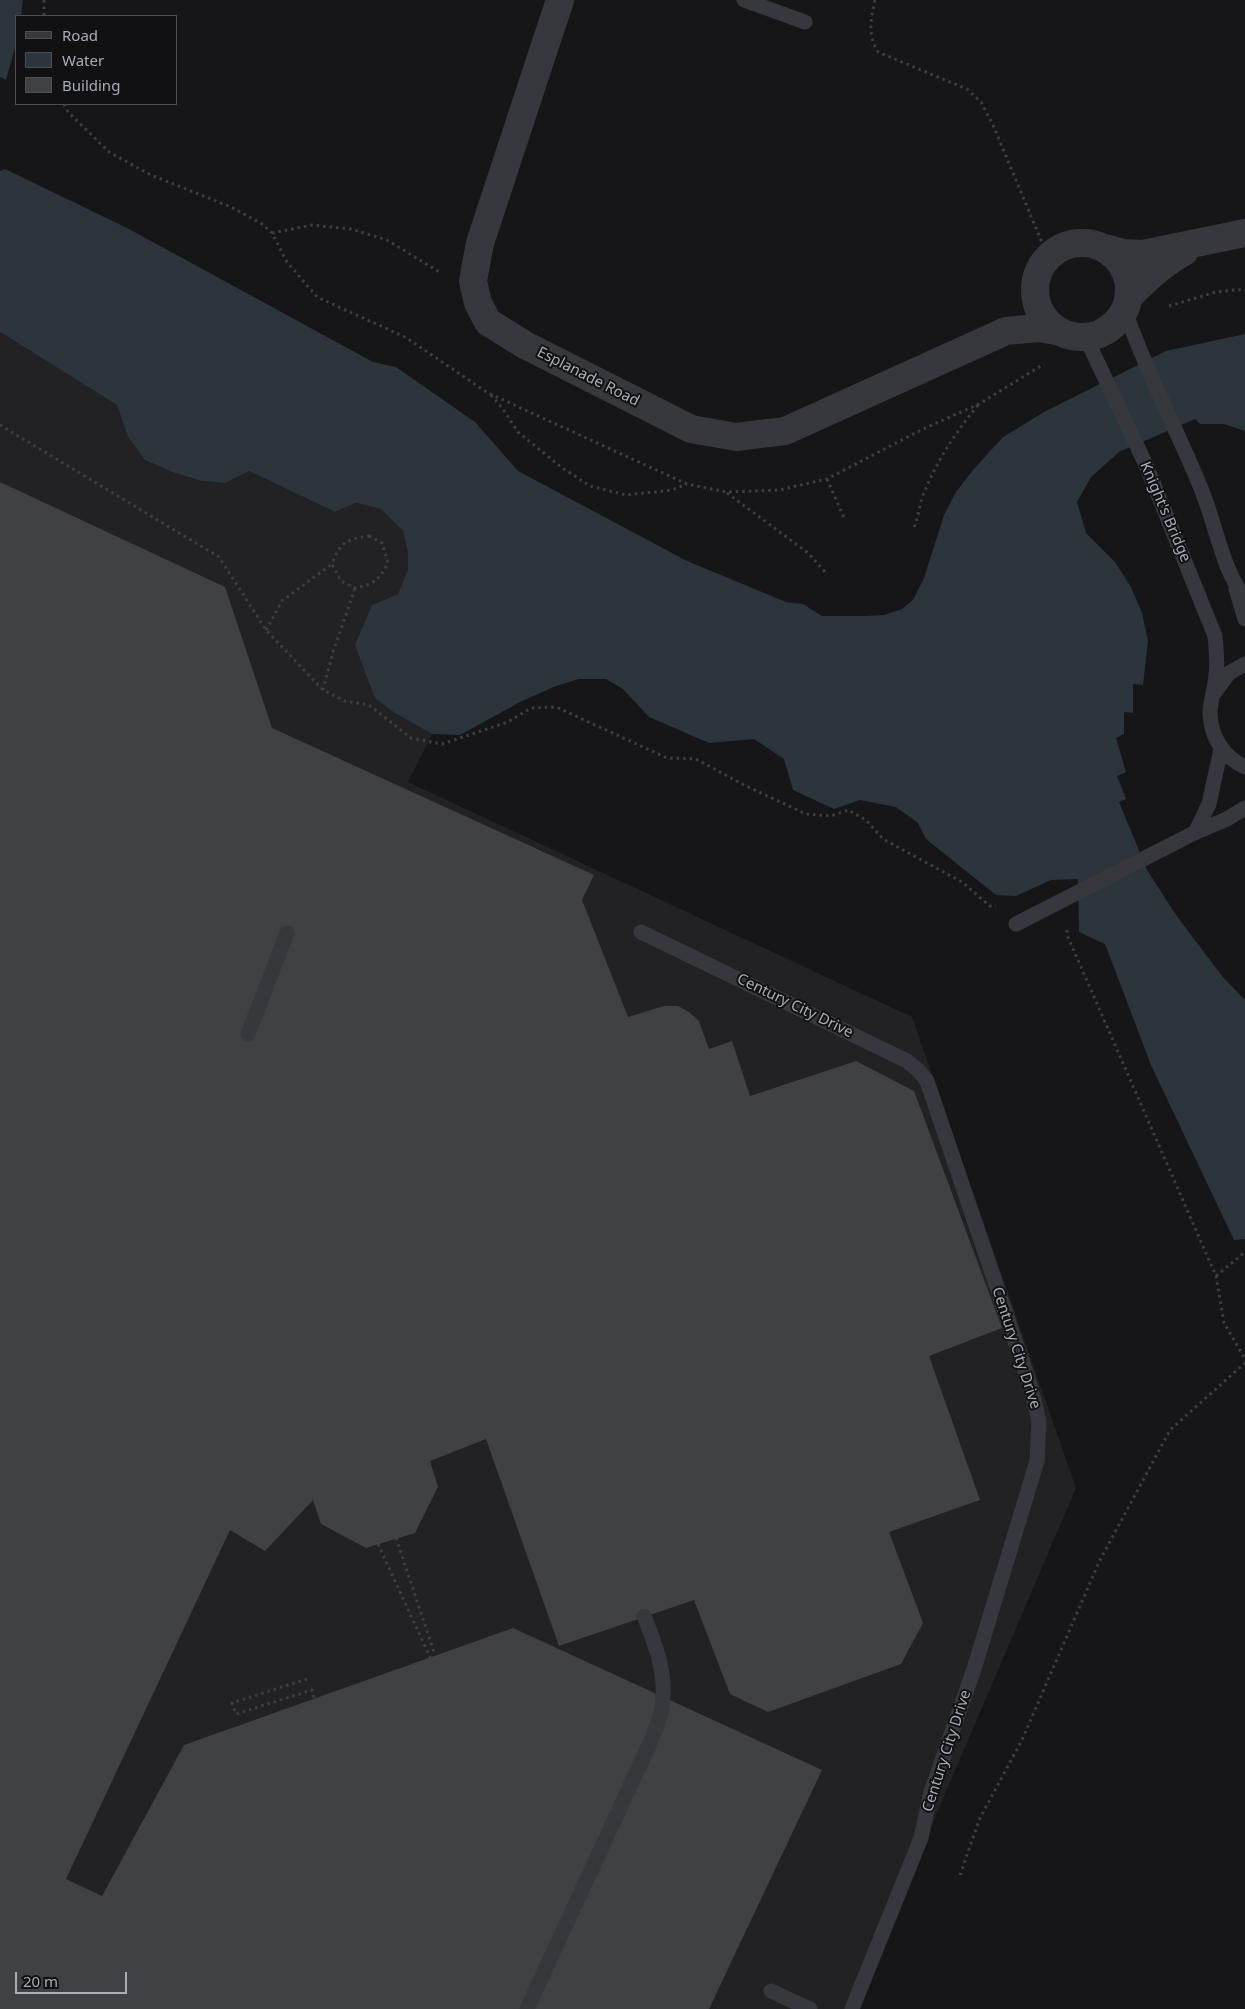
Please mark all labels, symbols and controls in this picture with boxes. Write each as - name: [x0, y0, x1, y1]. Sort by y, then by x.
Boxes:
- legend: [15, 15, 178, 105]
- text: Road: [62, 25, 98, 45]
- text: Water: [62, 50, 104, 70]
- text: Building: [62, 75, 120, 95]
- street label: Esplanade Road: [534, 343, 642, 411]
- street label: Knight's Bridge: [1136, 459, 1194, 565]
- street label: Century City Drive: [734, 970, 856, 1042]
- street label: Century City Drive: [988, 1285, 1044, 1411]
- street label: Century City Drive: [919, 1688, 975, 1814]
- scale bar: [18, 1962, 130, 1994]
- text: 20 m: [23, 1971, 58, 1991]

